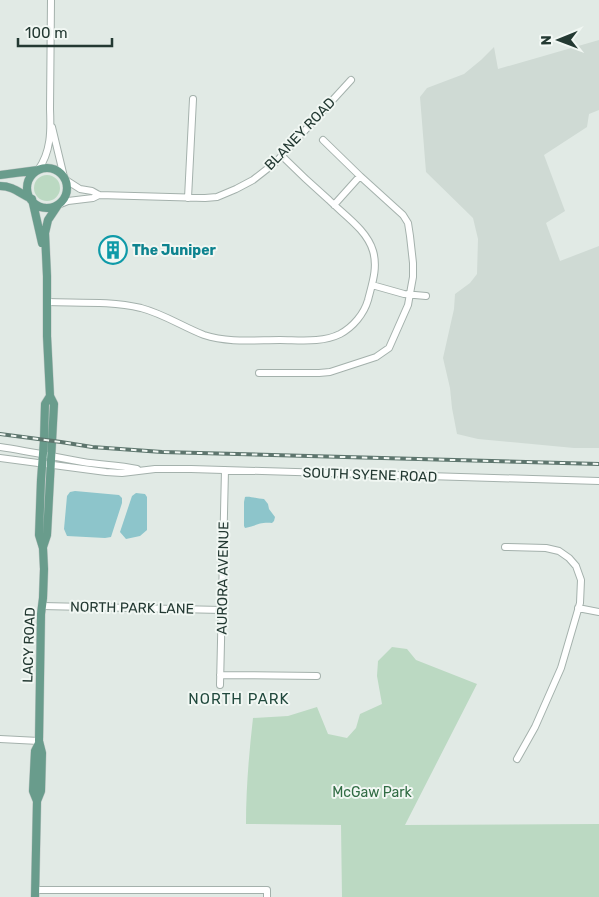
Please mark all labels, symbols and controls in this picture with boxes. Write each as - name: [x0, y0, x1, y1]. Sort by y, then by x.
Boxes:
- scale bar: [18, 15, 111, 47]
- north arrow: [534, 15, 584, 65]
- text: 100 m: [25, 24, 67, 42]
- text: N: [538, 35, 555, 45]
- street label: BLANEY ROAD: [261, 94, 339, 174]
- building icon: The Juniper: [98, 235, 128, 265]
- place label: The Juniper: [132, 242, 216, 259]
- street label: SOUTH SYENE ROAD: [302, 464, 438, 486]
- street label: AURORA AVENUE: [214, 521, 232, 635]
- street label: NORTH PARK LANE: [70, 598, 194, 618]
- street label: LACY ROAD: [19, 607, 39, 683]
- district label: NORTH PARK: [188, 690, 290, 708]
- park label: McGaw Park: [332, 784, 413, 801]

